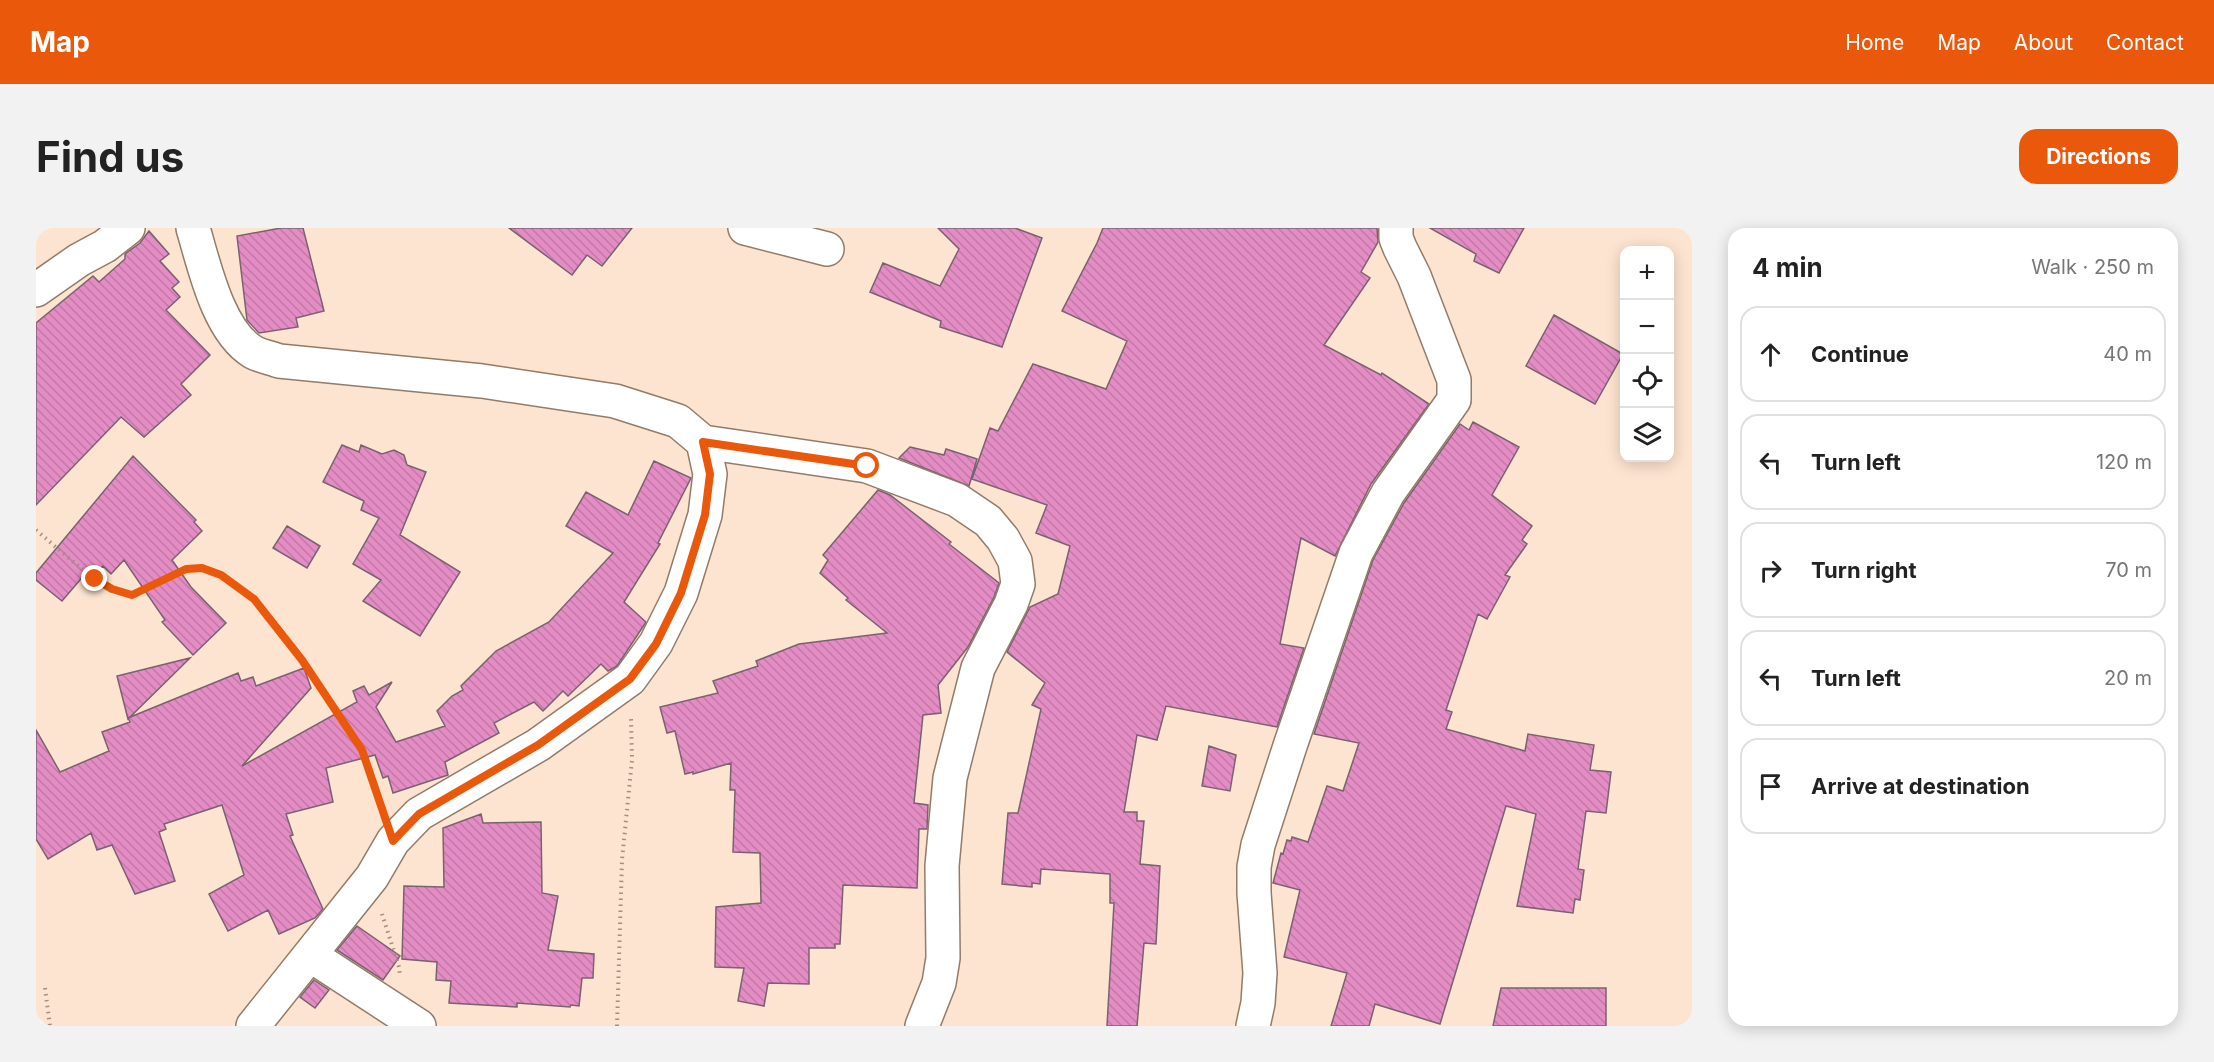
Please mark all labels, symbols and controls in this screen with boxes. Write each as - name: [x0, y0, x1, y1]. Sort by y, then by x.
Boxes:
- text: Map: [30, 25, 90, 59]
- text: Home: [1845, 30, 1904, 55]
- text: Map: [1937, 30, 1981, 55]
- text: About: [2014, 30, 2073, 55]
- text: Contact: [2106, 30, 2184, 55]
- button: Directions: [2019, 129, 2178, 184]
- text: Find us: [36, 131, 184, 182]
- map controls: [1620, 246, 1674, 462]
- button: +: [1620, 246, 1674, 300]
- text: 4 min: [1752, 252, 1823, 283]
- text: Walk · 250 m: [2031, 255, 2154, 279]
- button: −: [1620, 300, 1674, 354]
- icon: ahead: [1754, 338, 1787, 371]
- text: Continue: [1811, 341, 1909, 367]
- text: 40 m: [2103, 342, 2152, 366]
- button: locate: [1620, 354, 1674, 408]
- button: layers: [1620, 408, 1674, 462]
- icon: left: [1754, 446, 1787, 479]
- text: Turn left: [1811, 449, 1901, 475]
- text: 120 m: [2096, 450, 2152, 474]
- route start: [853, 452, 879, 478]
- icon: right: [1754, 554, 1787, 587]
- text: Turn right: [1811, 557, 1917, 583]
- text: 70 m: [2105, 558, 2152, 582]
- route end: [81, 565, 107, 591]
- icon: left: [1754, 662, 1787, 695]
- text: Turn left: [1811, 665, 1901, 691]
- text: 20 m: [2104, 666, 2152, 690]
- icon: arrive: [1754, 770, 1787, 803]
- text: Arrive at destination: [1811, 773, 2030, 799]

